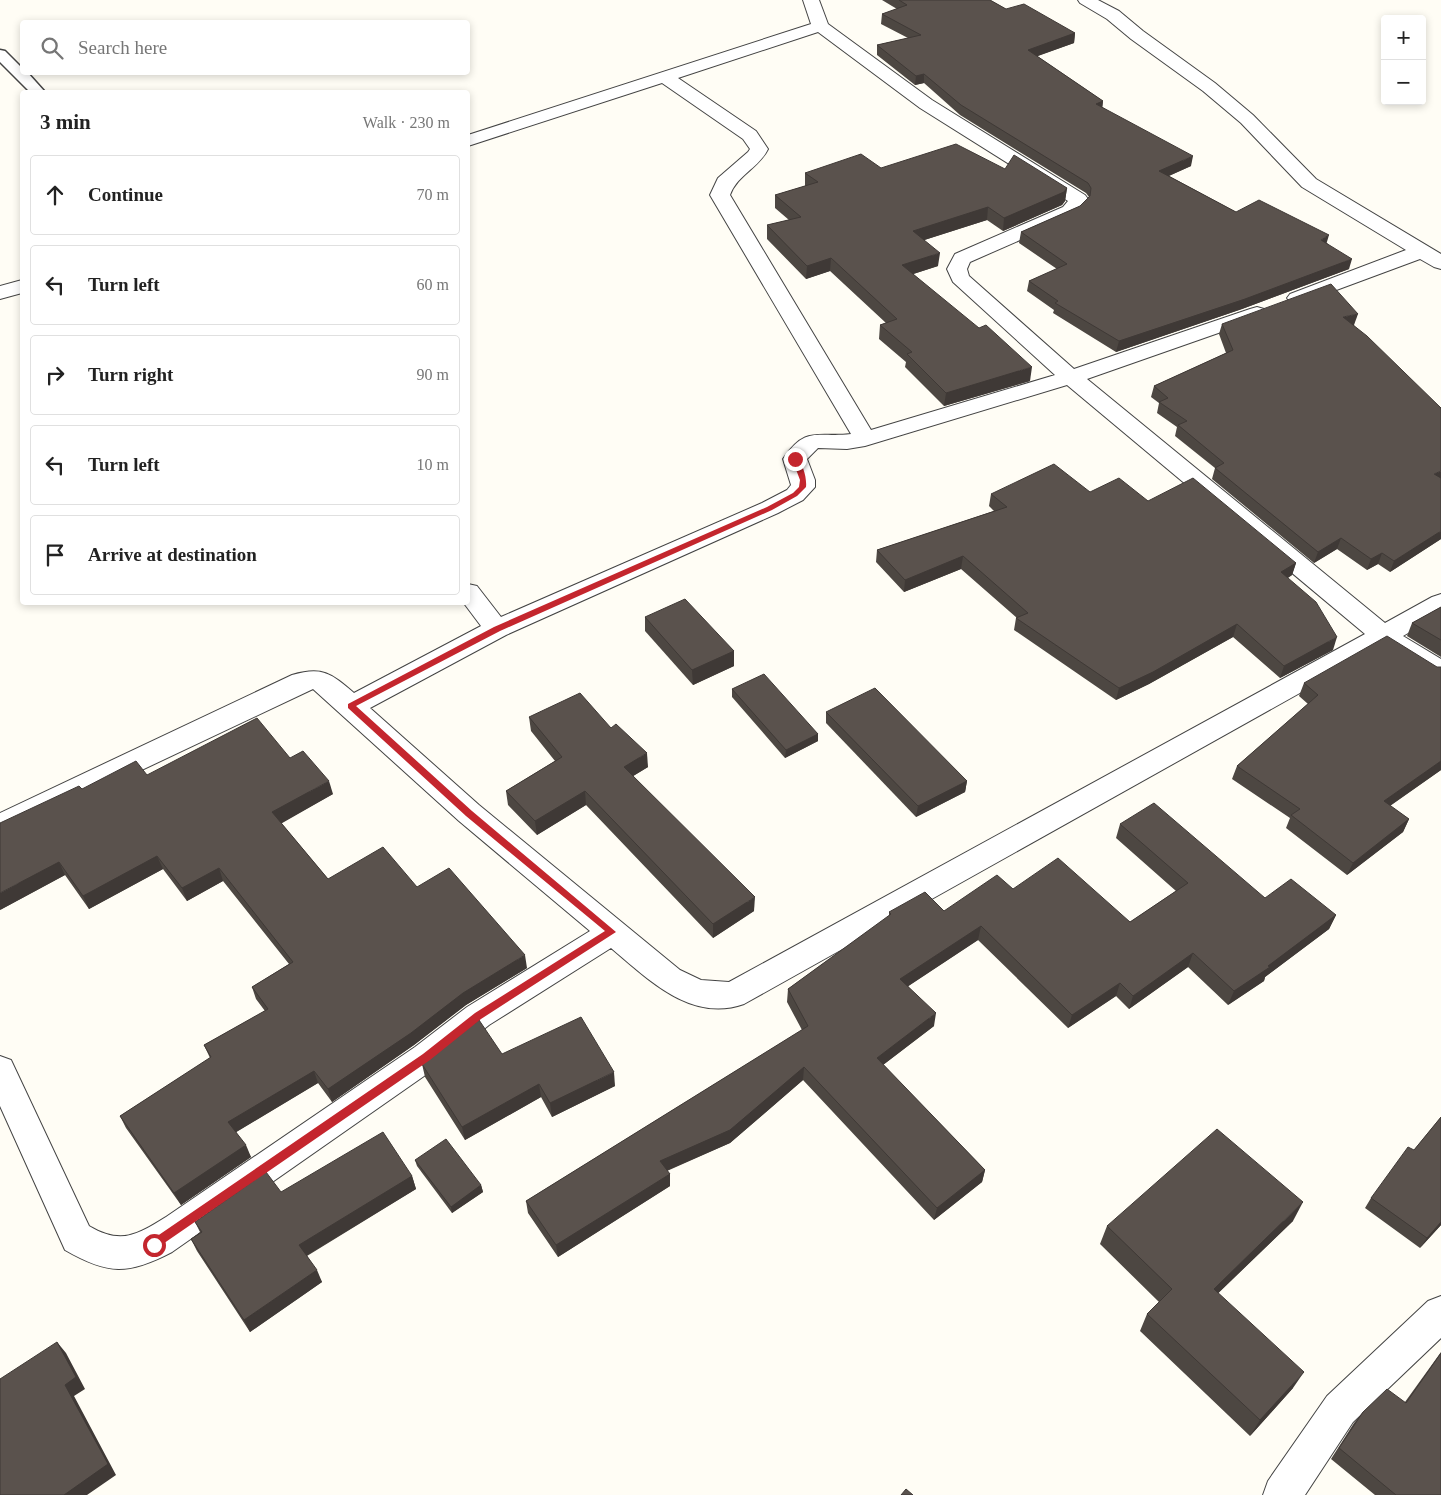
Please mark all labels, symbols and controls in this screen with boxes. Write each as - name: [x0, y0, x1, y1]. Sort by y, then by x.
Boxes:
- map controls: [1381, 15, 1426, 105]
- button: +: [1381, 15, 1426, 60]
- search box: [20, 20, 470, 75]
- icon: search: [38, 34, 66, 62]
- text: Search here: [78, 37, 167, 58]
- button: −: [1381, 60, 1426, 105]
- text: 3 min: [40, 110, 91, 134]
- text: Walk · 230 m: [363, 114, 450, 131]
- icon: ahead: [41, 181, 69, 209]
- text: Continue: [88, 184, 163, 205]
- text: 70 m: [417, 186, 449, 203]
- icon: left: [41, 271, 69, 299]
- text: Turn left: [88, 274, 160, 295]
- text: 60 m: [417, 276, 449, 293]
- icon: right: [41, 361, 69, 389]
- text: Turn right: [88, 364, 173, 385]
- text: 90 m: [417, 366, 449, 383]
- route end: [784, 448, 807, 471]
- icon: left: [41, 451, 69, 479]
- text: Turn left: [88, 454, 160, 475]
- text: 10 m: [417, 456, 449, 473]
- icon: arrive: [41, 541, 69, 569]
- text: Arrive at destination: [88, 544, 257, 565]
- route start: [143, 1234, 166, 1257]

